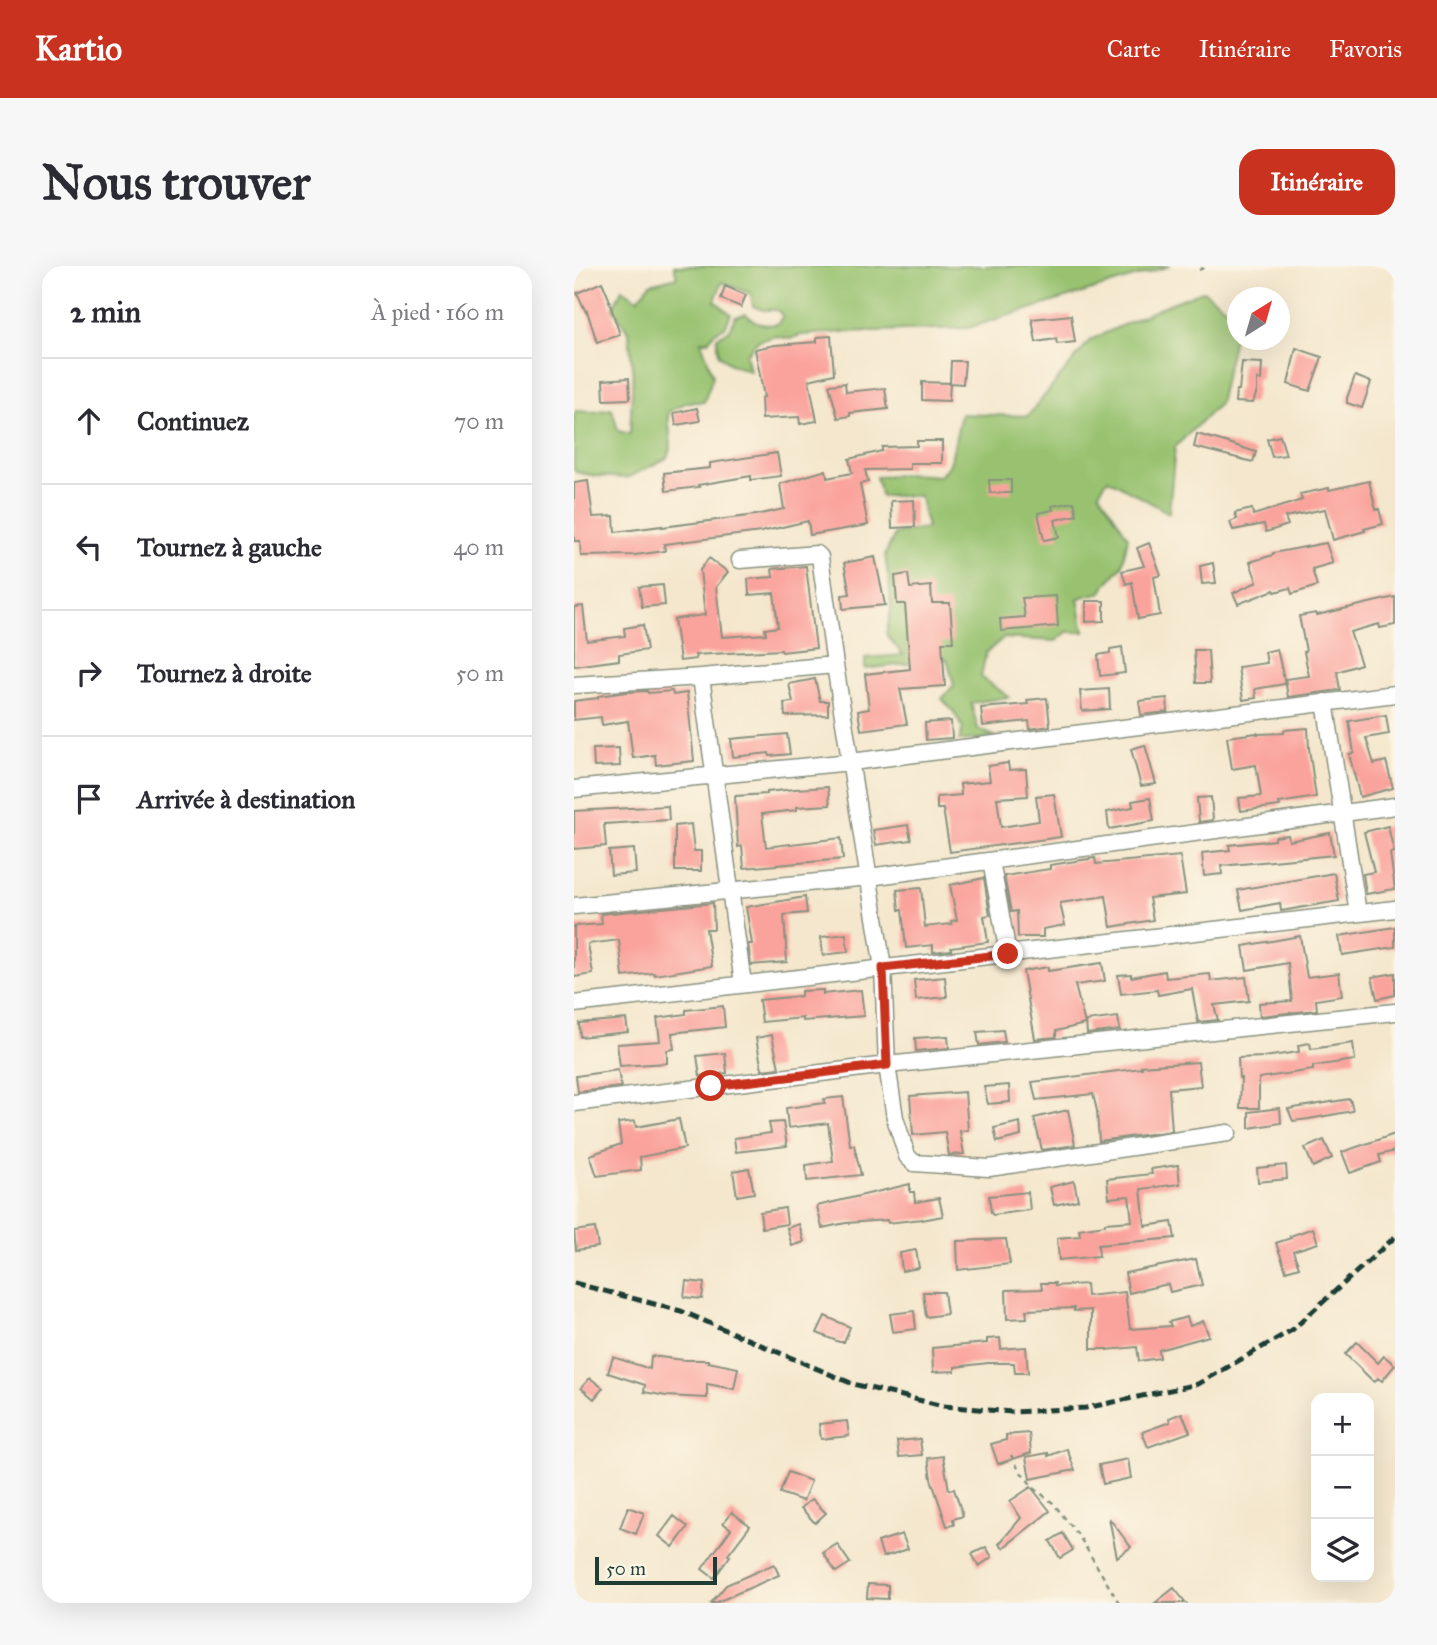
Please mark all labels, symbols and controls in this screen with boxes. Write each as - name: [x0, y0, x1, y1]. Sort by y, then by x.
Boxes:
- text: Kartio: [35, 29, 122, 69]
- text: Carte: [1107, 34, 1161, 64]
- text: Itinéraire: [1199, 34, 1291, 64]
- text: Favoris: [1329, 34, 1402, 64]
- button: Itinéraire: [1239, 149, 1395, 215]
- text: Nous trouver: [42, 153, 310, 212]
- north arrow: [1227, 287, 1290, 350]
- text: 2 min: [70, 294, 141, 330]
- text: À pied · 160 m: [371, 298, 504, 326]
- icon: ahead: [70, 402, 108, 440]
- text: Continuez: [137, 405, 249, 437]
- text: 70 m: [454, 407, 504, 435]
- icon: left: [70, 528, 108, 566]
- text: Tournez à gauche: [137, 531, 322, 563]
- text: 40 m: [454, 533, 504, 561]
- icon: right: [70, 654, 108, 692]
- text: Tournez à droite: [137, 657, 312, 689]
- text: 50 m: [456, 659, 504, 687]
- icon: arrive: [70, 780, 108, 818]
- text: Arrivée à destination: [137, 783, 355, 815]
- route end: [992, 938, 1023, 969]
- route start: [695, 1070, 726, 1101]
- map controls: [1311, 1393, 1374, 1582]
- button: +: [1311, 1393, 1374, 1456]
- button: −: [1311, 1456, 1374, 1519]
- button: layers: [1311, 1519, 1374, 1582]
- scale bar: [595, 1554, 718, 1586]
- text: 50 m: [606, 1557, 646, 1580]

